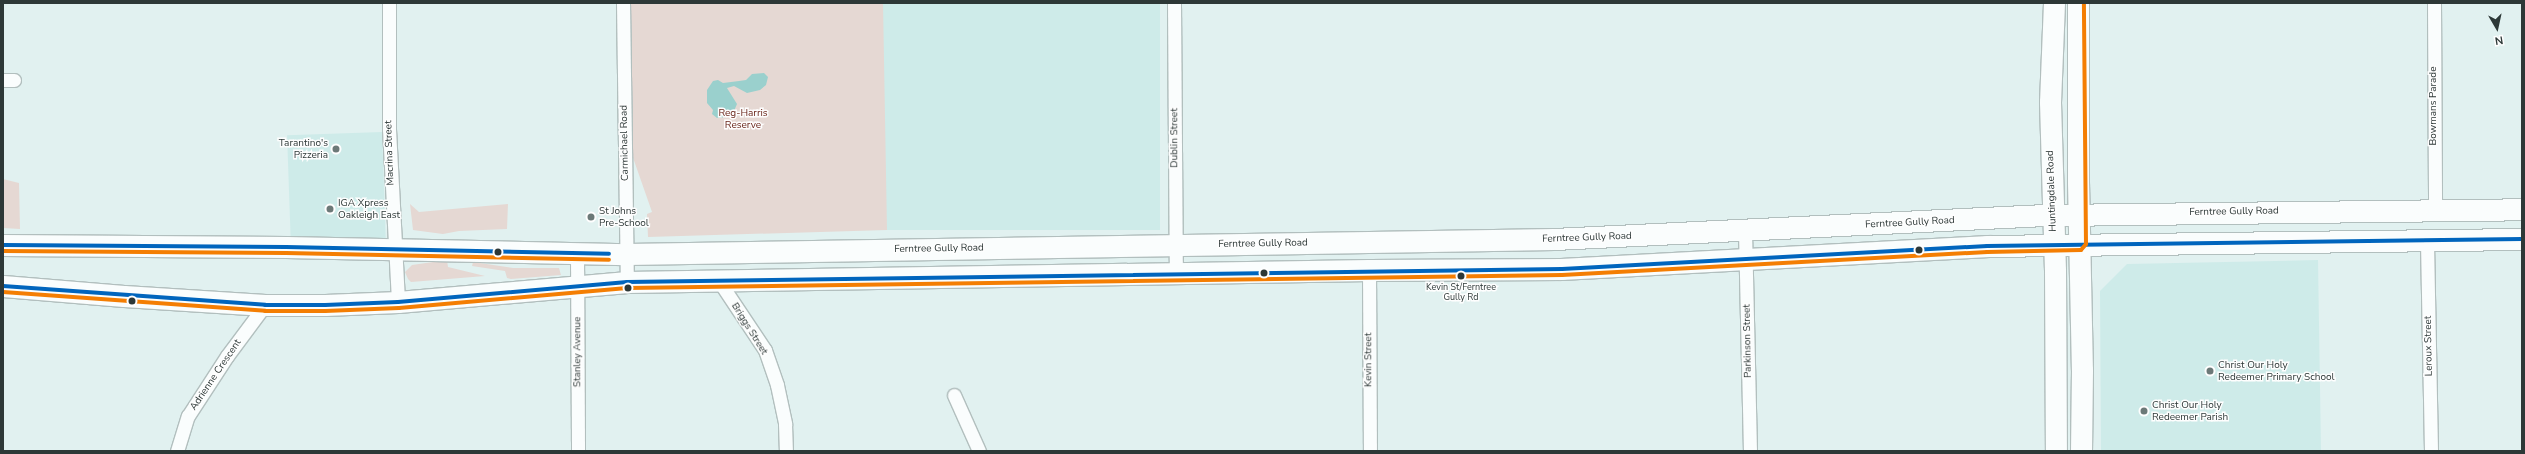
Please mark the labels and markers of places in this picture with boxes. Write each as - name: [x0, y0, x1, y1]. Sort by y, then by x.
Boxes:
- place label: Tarantino's Pizzeria: [279, 137, 328, 160]
- marker: Tarantino's Pizzeria: [331, 144, 341, 154]
- place label: IGA Xpress Oakleigh East: [338, 197, 400, 220]
- marker: IGA Xpress Oakleigh East: [325, 204, 335, 214]
- place label: St Johns Pre-School: [599, 205, 649, 228]
- marker: St Johns Pre-School: [586, 212, 596, 222]
- unlabelled marker: [1914, 245, 1924, 255]
- unlabelled marker: [493, 247, 503, 257]
- unlabelled marker: [1259, 268, 1269, 278]
- marker: Kevin St/Ferntree Gully Rd: [1456, 271, 1466, 281]
- place label: Kevin St/Ferntree Gully Rd: [1426, 282, 1496, 303]
- unlabelled marker: [623, 283, 633, 293]
- unlabelled marker: [127, 296, 137, 306]
- place label: Christ Our Holy Redeemer Primary School: [2218, 359, 2335, 382]
- marker: Christ Our Holy Redeemer Primary School: [2205, 366, 2215, 376]
- place label: Christ Our Holy Redeemer Parish: [2152, 399, 2228, 422]
- marker: Christ Our Holy Redeemer Parish: [2139, 406, 2149, 416]

